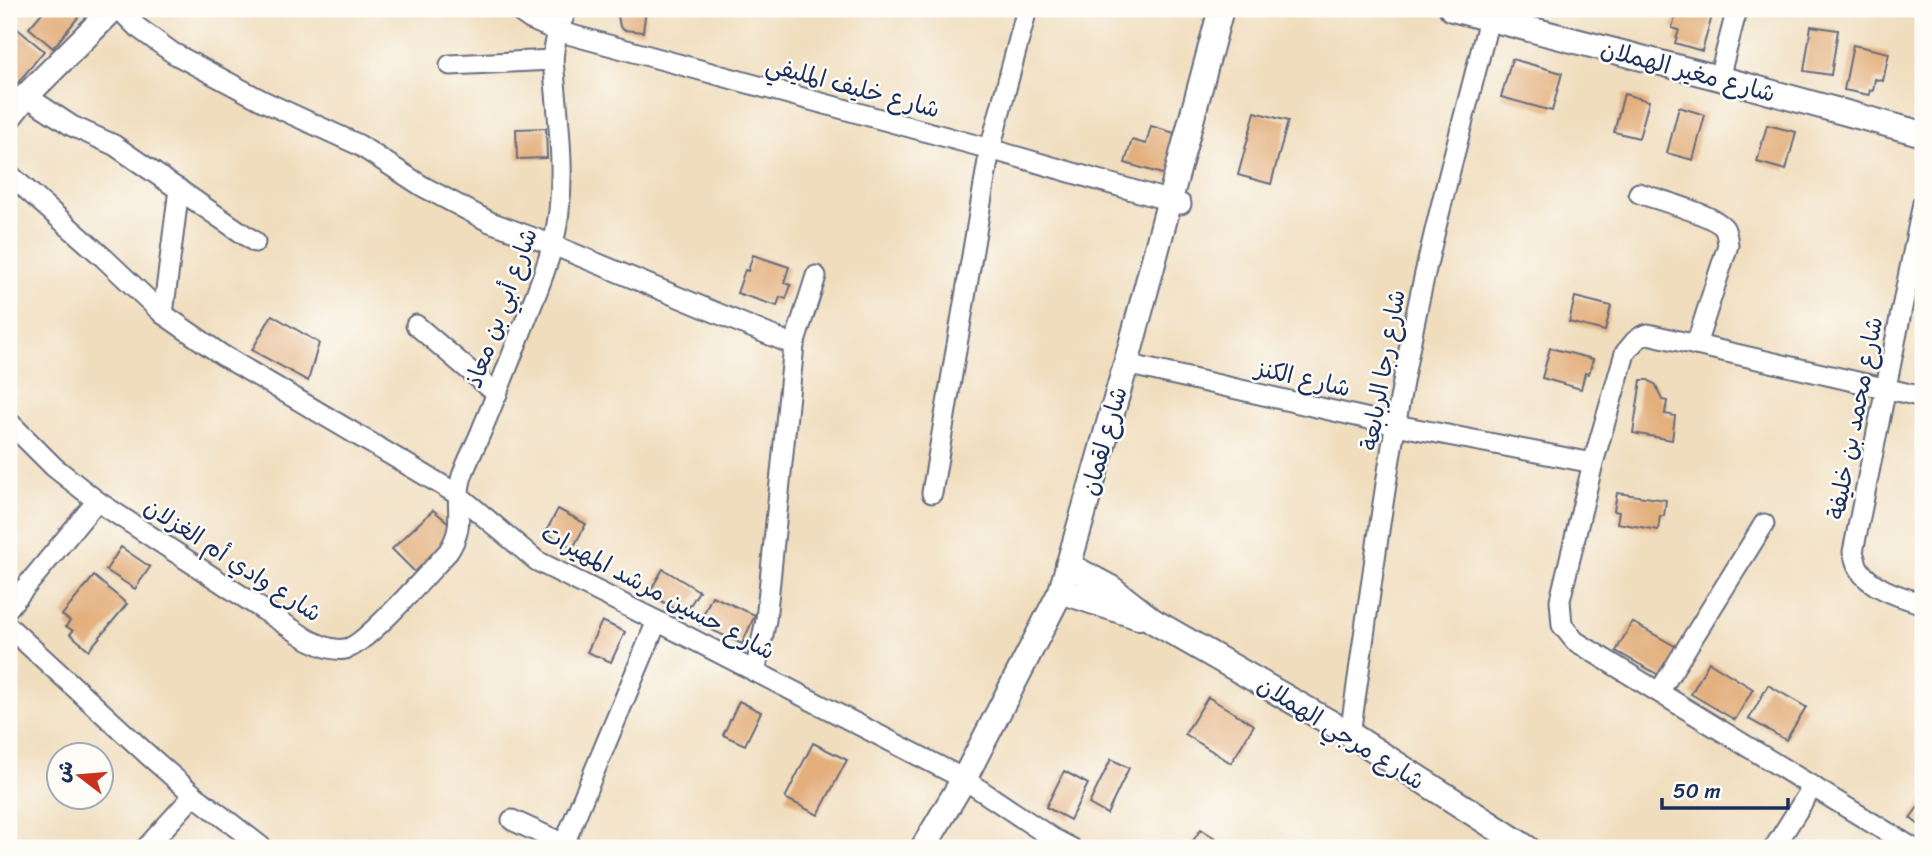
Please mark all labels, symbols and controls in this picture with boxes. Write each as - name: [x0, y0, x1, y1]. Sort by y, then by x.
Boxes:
- street label: شارع مغير الهملان: [1596, 27, 1780, 115]
- street label: شارع خليف المليفي: [761, 44, 945, 130]
- street label: شارع أبي بن معاذ: [453, 222, 549, 394]
- street label: شارع رجا الربابعة: [1348, 286, 1418, 454]
- street label: شارع محمد بن خليفة: [1815, 313, 1895, 523]
- street label: شارع الكنز: [1249, 346, 1355, 409]
- street label: شارع لقمان: [1068, 381, 1140, 501]
- street label: شارع وادي أم الغزلان: [135, 486, 331, 634]
- street label: شارع حسين مرشد المهيرات: [533, 512, 783, 672]
- street label: شارع مرجي الهملان: [1249, 664, 1433, 802]
- north arrow: [46, 742, 116, 812]
- text: ش: [45, 757, 83, 786]
- scale bar: [1662, 766, 1788, 810]
- text: 50 m: [1673, 772, 1721, 810]

